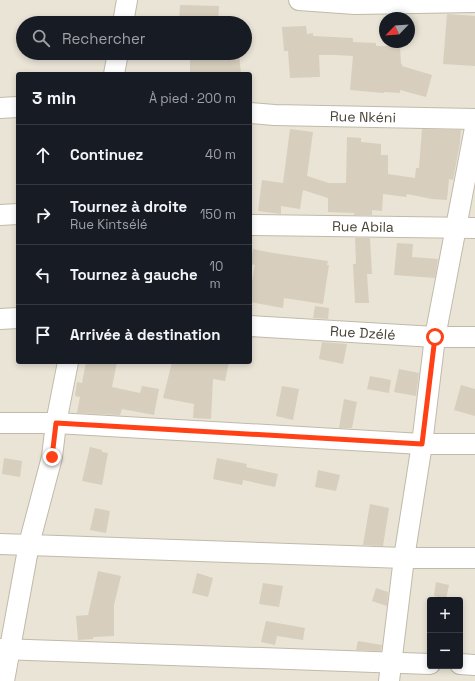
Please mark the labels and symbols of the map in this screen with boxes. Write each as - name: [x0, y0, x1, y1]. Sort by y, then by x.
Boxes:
- north arrow: [379, 12, 415, 48]
- street label: Rue Nkéni: [330, 107, 396, 126]
- street label: Rue Abila: [332, 217, 394, 236]
- street label: Rue Dzélé: [329, 322, 396, 344]
- route start: [426, 328, 444, 346]
- route end: [43, 448, 61, 466]

